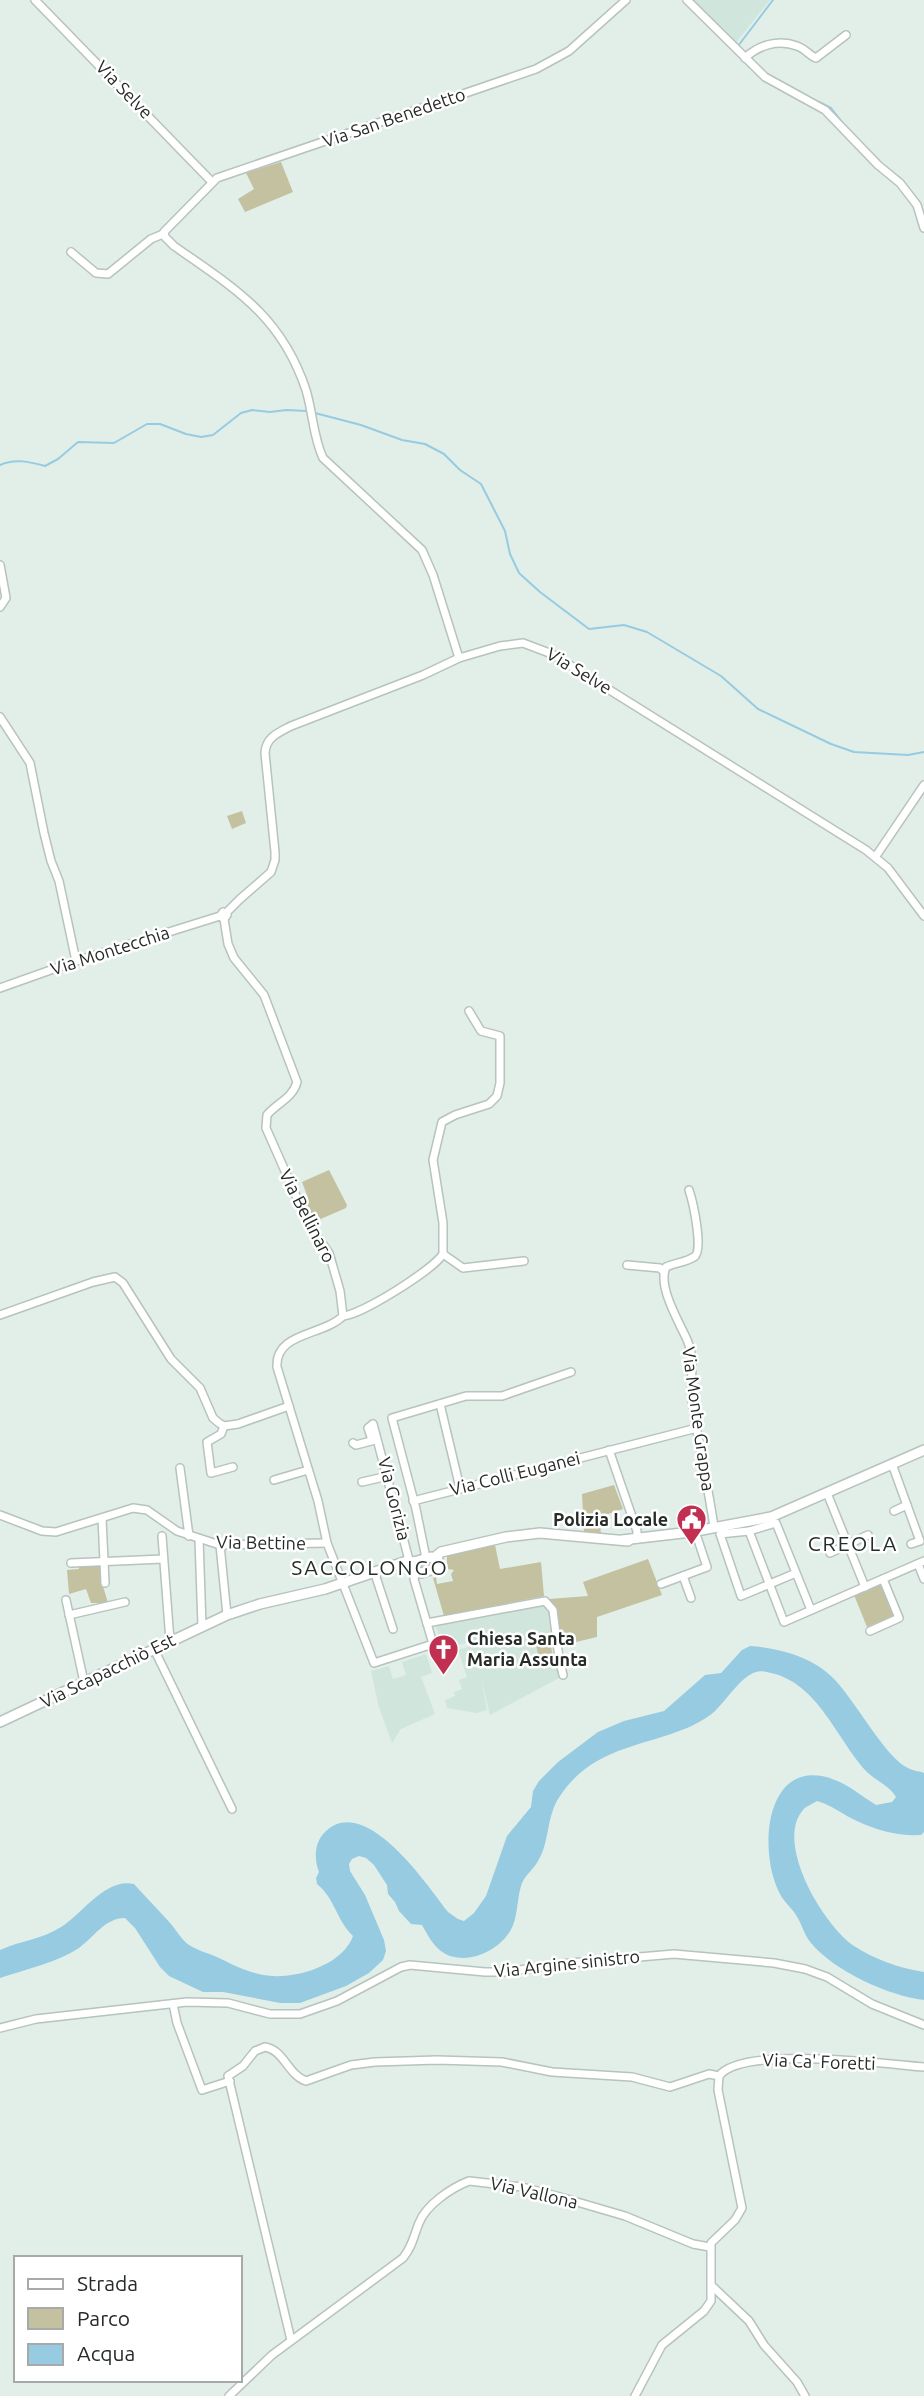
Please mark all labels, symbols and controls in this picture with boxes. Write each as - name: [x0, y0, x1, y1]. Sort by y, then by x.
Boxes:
- street label: Via Selve: [92, 56, 157, 122]
- street label: Via San Benedetto: [320, 83, 468, 151]
- street label: Via Selve: [543, 643, 616, 697]
- street label: Via Montecchia: [48, 921, 172, 979]
- street label: Via Bellinaro: [276, 1166, 340, 1265]
- street label: Via Monte Grappa: [679, 1345, 719, 1492]
- street label: Via Colli Euganei: [447, 1447, 582, 1499]
- street label: Via Gorizia: [375, 1455, 415, 1543]
- public building icon: Polizia Locale: [674, 1503, 708, 1547]
- place label: Polizia Locale: [553, 1509, 668, 1529]
- street label: Via Bettine: [216, 1531, 306, 1553]
- district label: CREOLA: [808, 1531, 898, 1555]
- district label: SACCOLONGO: [291, 1555, 449, 1579]
- place label: Chiesa Santa Maria Assunta: [467, 1628, 587, 1669]
- street label: Via Scapacchiò Est: [37, 1629, 178, 1711]
- church icon: Chiesa Santa Maria Assunta: [427, 1632, 461, 1676]
- street label: Via Argine sinistro: [493, 1945, 641, 1981]
- street label: Via Ca' Foretti: [762, 2049, 876, 2073]
- street label: Via Vallona: [488, 2172, 580, 2212]
- legend: [14, 2256, 242, 2382]
- text: Strada: [77, 2271, 138, 2295]
- text: Parco: [77, 2306, 130, 2330]
- text: Acqua: [77, 2341, 135, 2365]

